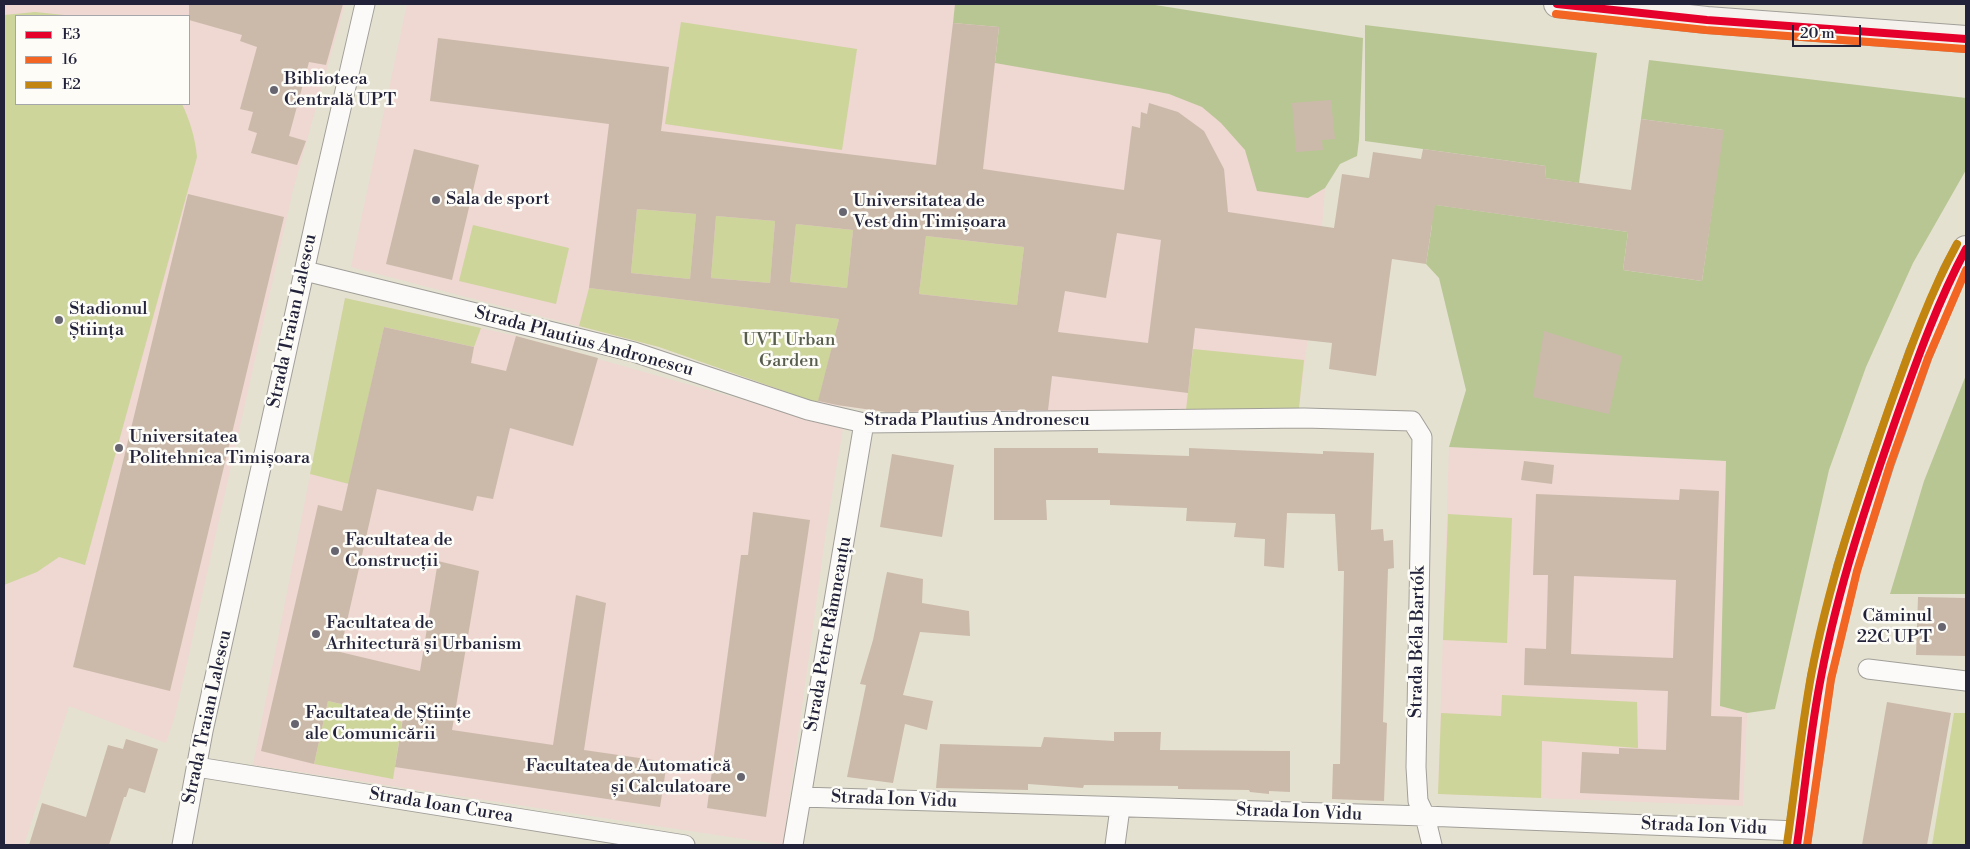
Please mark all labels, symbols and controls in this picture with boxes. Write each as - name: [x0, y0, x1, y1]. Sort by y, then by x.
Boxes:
- legend: [15, 15, 190, 105]
- scale bar: [1795, 15, 1864, 47]
- text: 20 m: [1800, 24, 1835, 43]
- text: E3: [62, 25, 81, 44]
- text: 16: [62, 50, 77, 69]
- place label: Biblioteca Centrală UPT: [284, 69, 396, 112]
- text: E2: [62, 75, 81, 94]
- marker: Biblioteca Centrală UPT: [268, 84, 280, 96]
- place label: Sala de sport: [446, 189, 550, 211]
- place label: Universitatea de Vest din Timișoara: [853, 191, 1006, 233]
- marker: Sala de sport: [430, 194, 442, 206]
- marker: Universitatea de Vest din Timișoara: [837, 206, 849, 218]
- street label: Strada Traian Lalescu: [264, 232, 322, 410]
- place label: Stadionul Știința: [69, 299, 148, 342]
- street label: Strada Plautius Andronescu: [472, 302, 696, 382]
- marker: Stadionul Știința: [53, 314, 65, 326]
- park label: UVT Urban Garden: [743, 330, 835, 372]
- street label: Strada Plautius Andronescu: [864, 410, 1090, 432]
- place label: Universitatea Politehnica Timișoara: [129, 427, 310, 469]
- marker: Universitatea Politehnica Timișoara: [113, 442, 125, 454]
- place label: Facultatea de Construcții: [345, 530, 453, 572]
- street label: Strada Petre Râmneanțu: [801, 535, 857, 733]
- marker: Facultatea de Construcții: [329, 545, 341, 557]
- street label: Strada Béla Bartók: [1406, 566, 1430, 718]
- place label: Căminul 22C UPT: [1857, 606, 1932, 649]
- place label: Facultatea de Arhitectură și Urbanism: [326, 613, 522, 656]
- marker: Căminul 22C UPT: [1936, 621, 1948, 633]
- street label: Strada Traian Lalescu: [179, 628, 237, 806]
- marker: Facultatea de Arhitectură și Urbanism: [310, 628, 322, 640]
- place label: Facultatea de Științe ale Comunicării: [305, 703, 471, 746]
- marker: Facultatea de Științe ale Comunicării: [289, 718, 301, 730]
- place label: Facultatea de Automatică și Calculatoare: [525, 756, 731, 799]
- marker: Facultatea de Automatică și Calculatoare: [735, 771, 747, 783]
- street label: Strada Ioan Curea: [367, 784, 515, 828]
- street label: Strada Ion Vidu: [831, 787, 957, 813]
- street label: Strada Ion Vidu: [1236, 800, 1362, 826]
- street label: Strada Ion Vidu: [1641, 814, 1767, 840]

